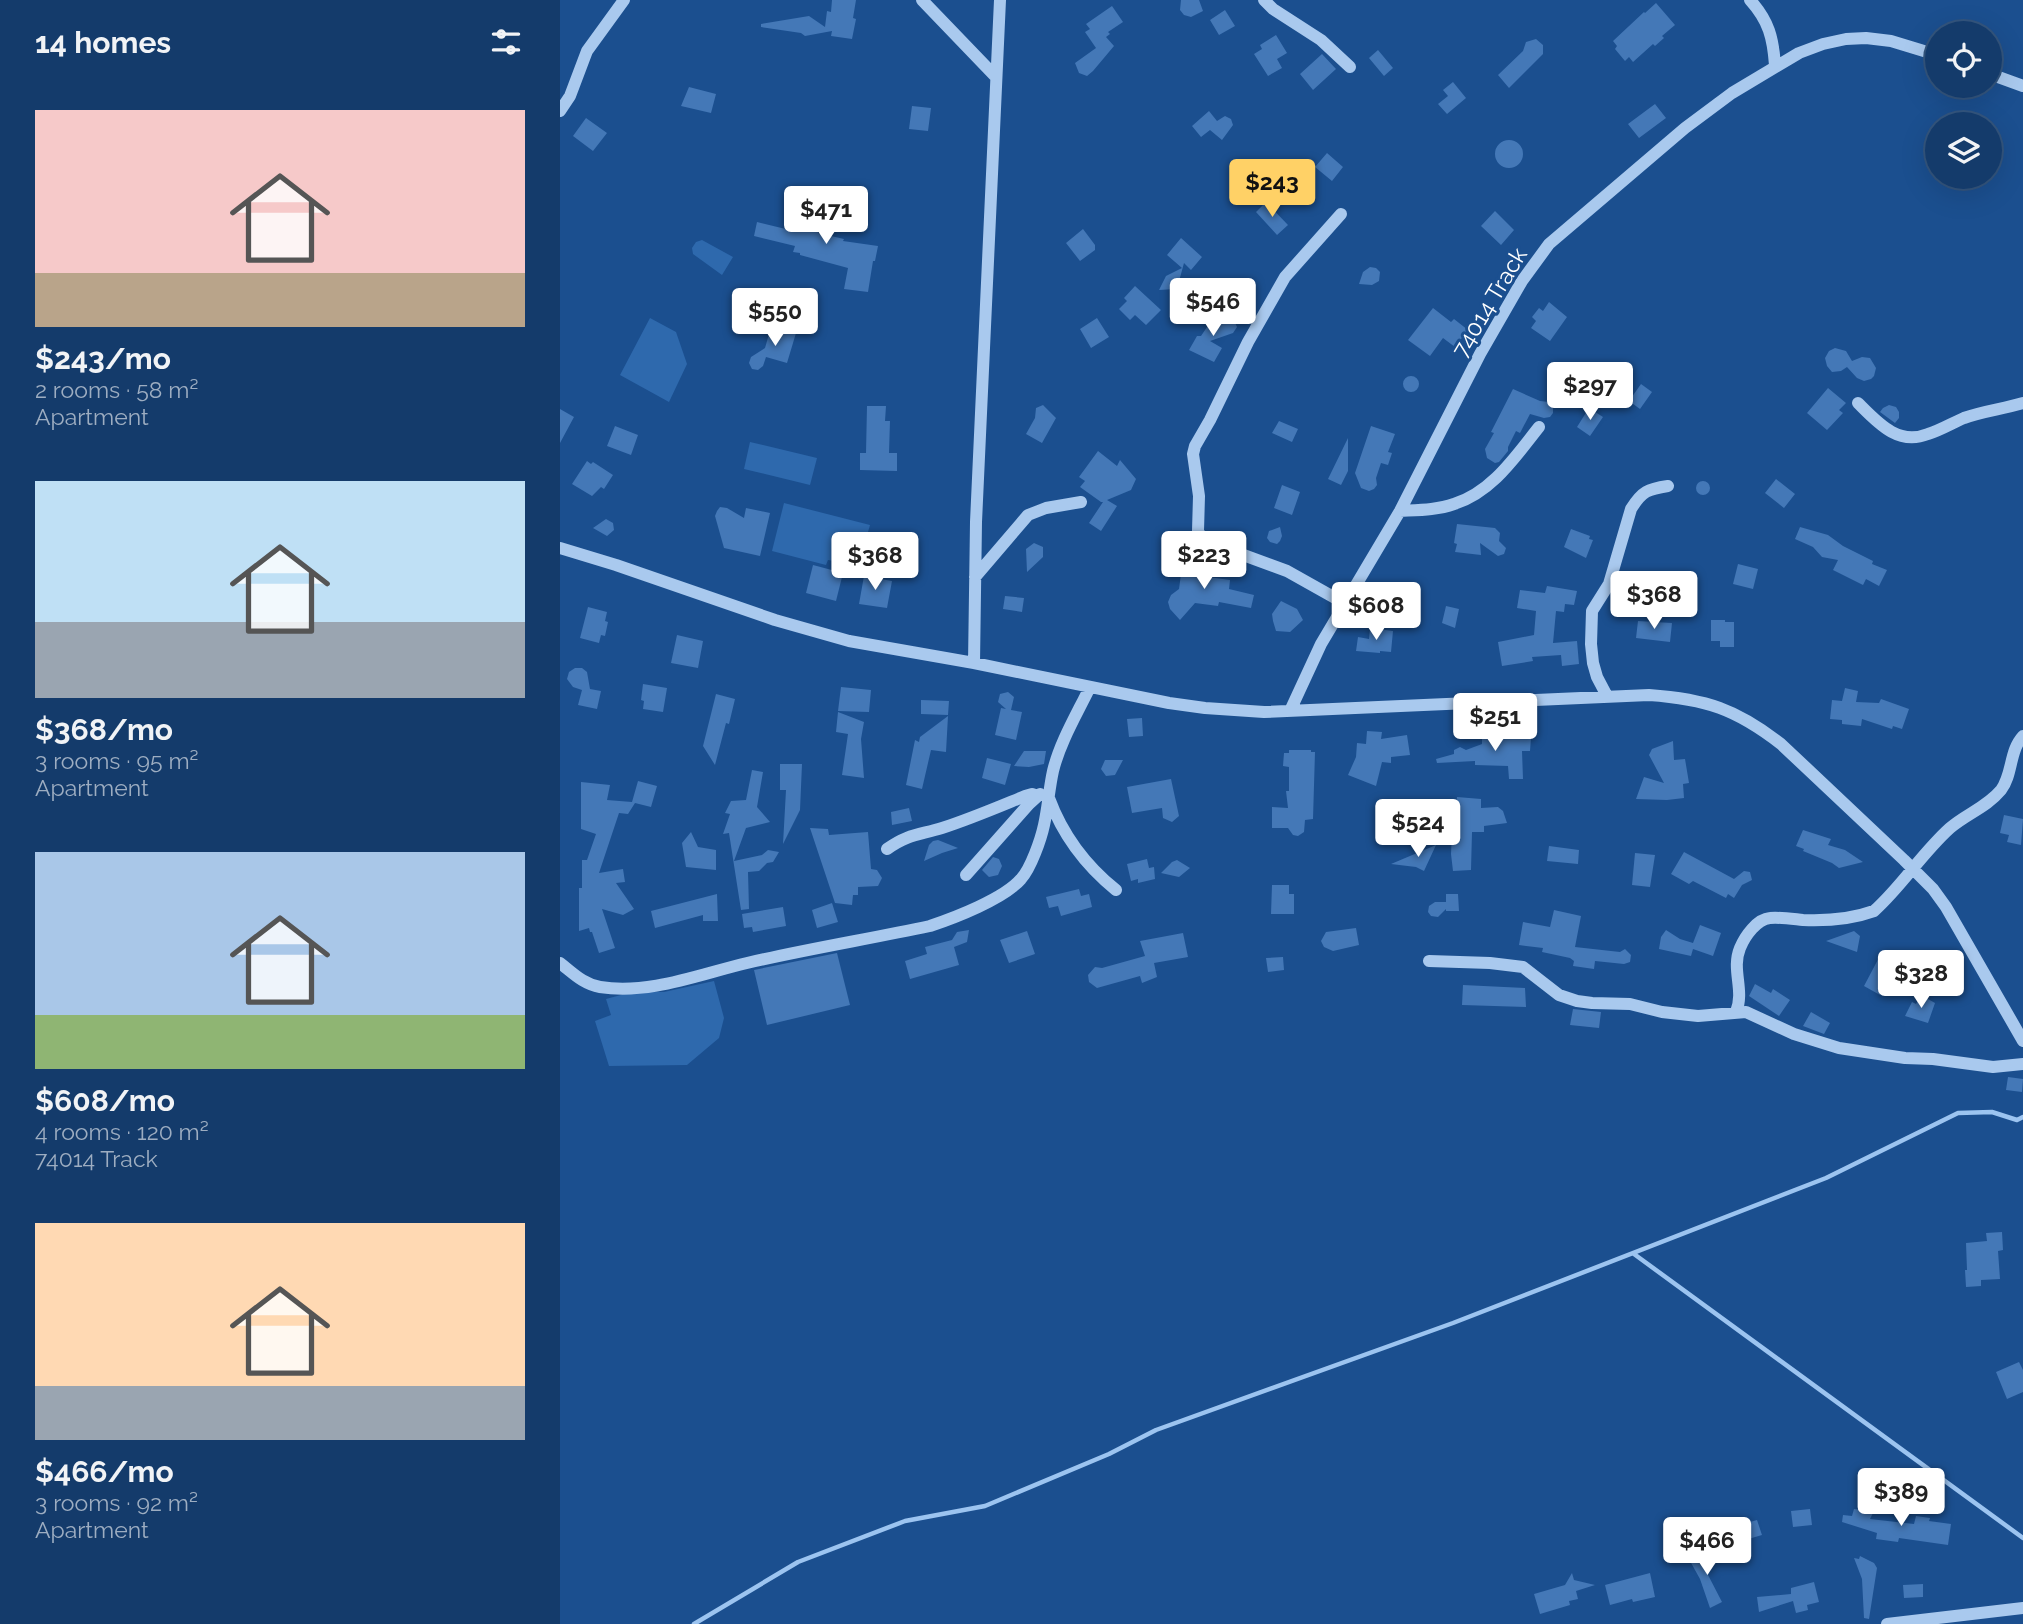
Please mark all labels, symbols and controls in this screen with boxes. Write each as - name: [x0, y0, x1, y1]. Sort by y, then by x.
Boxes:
- map controls: [1925, 21, 2002, 189]
- button: locate: [1925, 21, 2002, 98]
- icon: filters: [487, 23, 525, 61]
- text: 14 homes: [35, 25, 171, 60]
- button: layers: [1925, 112, 2002, 189]
- icon: home: [217, 155, 343, 281]
- pin: $243: [1231, 160, 1313, 219]
- text: $243: [1245, 168, 1299, 195]
- pin: $471: [785, 187, 867, 246]
- text: $471: [800, 195, 852, 222]
- street label: 74014 Track: [1446, 242, 1532, 362]
- pin: $546: [1172, 278, 1254, 338]
- text: $546: [1186, 287, 1240, 314]
- pin: $550: [734, 288, 816, 348]
- text: $550: [748, 297, 802, 324]
- text: $243/mo: [35, 341, 171, 376]
- pin: $297: [1549, 362, 1631, 422]
- text: $297: [1563, 371, 1617, 398]
- text: 2 rooms · 58 m²: [35, 376, 198, 403]
- text: Apartment: [35, 403, 149, 430]
- icon: home: [217, 526, 343, 652]
- pin: $368: [834, 532, 916, 592]
- pin: $223: [1163, 532, 1245, 591]
- text: $223: [1177, 540, 1231, 567]
- text: $368: [847, 541, 903, 568]
- pin: $368: [1613, 572, 1695, 631]
- text: $368: [1626, 580, 1682, 607]
- pin: $608: [1335, 582, 1417, 642]
- text: $608: [1348, 591, 1404, 618]
- pin: $251: [1454, 694, 1536, 753]
- text: $251: [1469, 702, 1521, 729]
- text: $368/mo: [35, 712, 173, 747]
- text: 3 rooms · 95 m²: [35, 747, 198, 774]
- text: Apartment: [35, 774, 149, 801]
- pin: $524: [1377, 800, 1459, 859]
- text: $524: [1391, 808, 1445, 835]
- icon: home: [217, 897, 343, 1023]
- pin: $328: [1880, 950, 1962, 1010]
- text: $328: [1894, 959, 1948, 986]
- text: $608/mo: [35, 1083, 175, 1118]
- text: 4 rooms · 120 m²: [35, 1118, 209, 1145]
- text: 74014 Track: [35, 1145, 158, 1172]
- icon: home: [217, 1268, 343, 1394]
- text: $466/mo: [35, 1454, 174, 1489]
- pin: $389: [1860, 1468, 1942, 1528]
- text: $389: [1874, 1477, 1928, 1504]
- text: 3 rooms · 92 m²: [35, 1489, 198, 1516]
- text: Apartment: [35, 1516, 149, 1543]
- pin: $466: [1666, 1518, 1748, 1577]
- text: $466: [1679, 1526, 1735, 1553]

